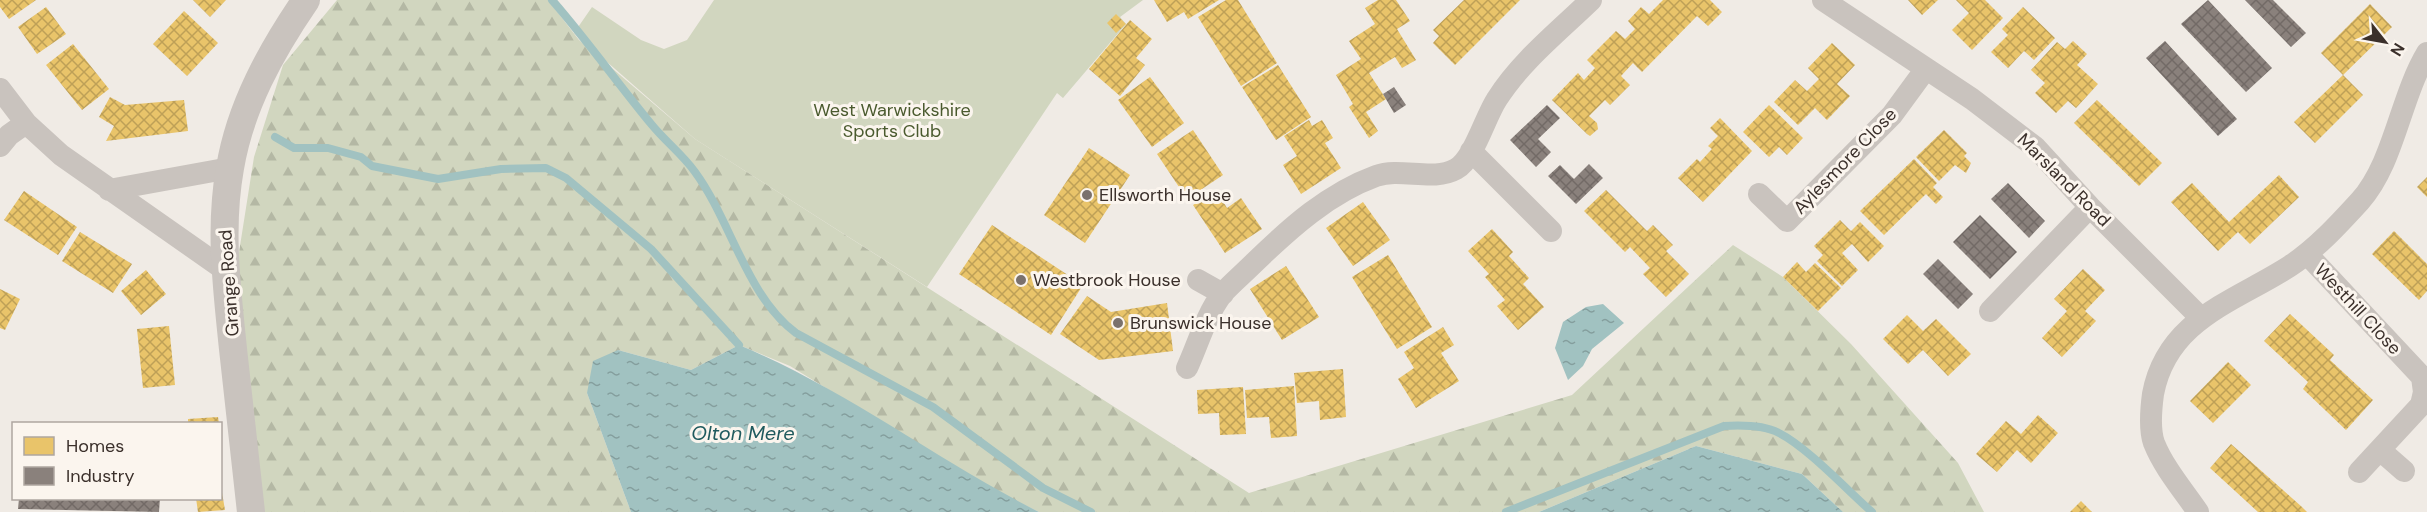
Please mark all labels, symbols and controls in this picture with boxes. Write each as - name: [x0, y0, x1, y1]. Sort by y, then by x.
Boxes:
- north arrow: [2355, 12, 2415, 72]
- text: N: [2385, 39, 2409, 60]
- park label: West Warwickshire Sports Club: [813, 98, 971, 143]
- street label: Aylesmore Close: [1788, 103, 1902, 219]
- street label: Marsland Road: [2012, 128, 2116, 232]
- place label: Ellsworth House: [1099, 183, 1231, 207]
- marker: Ellsworth House: [1080, 188, 1094, 202]
- street label: Grange Road: [213, 229, 245, 337]
- street label: Westhill Close: [2309, 258, 2407, 360]
- place label: Westbrook House: [1033, 268, 1181, 292]
- marker: Westbrook House: [1014, 273, 1028, 287]
- place label: Brunswick House: [1130, 311, 1272, 335]
- marker: Brunswick House: [1111, 316, 1125, 330]
- water label: Olton Mere: [691, 420, 795, 446]
- legend: [12, 422, 222, 500]
- text: Homes: [66, 434, 124, 458]
- text: Industry: [66, 464, 135, 488]

